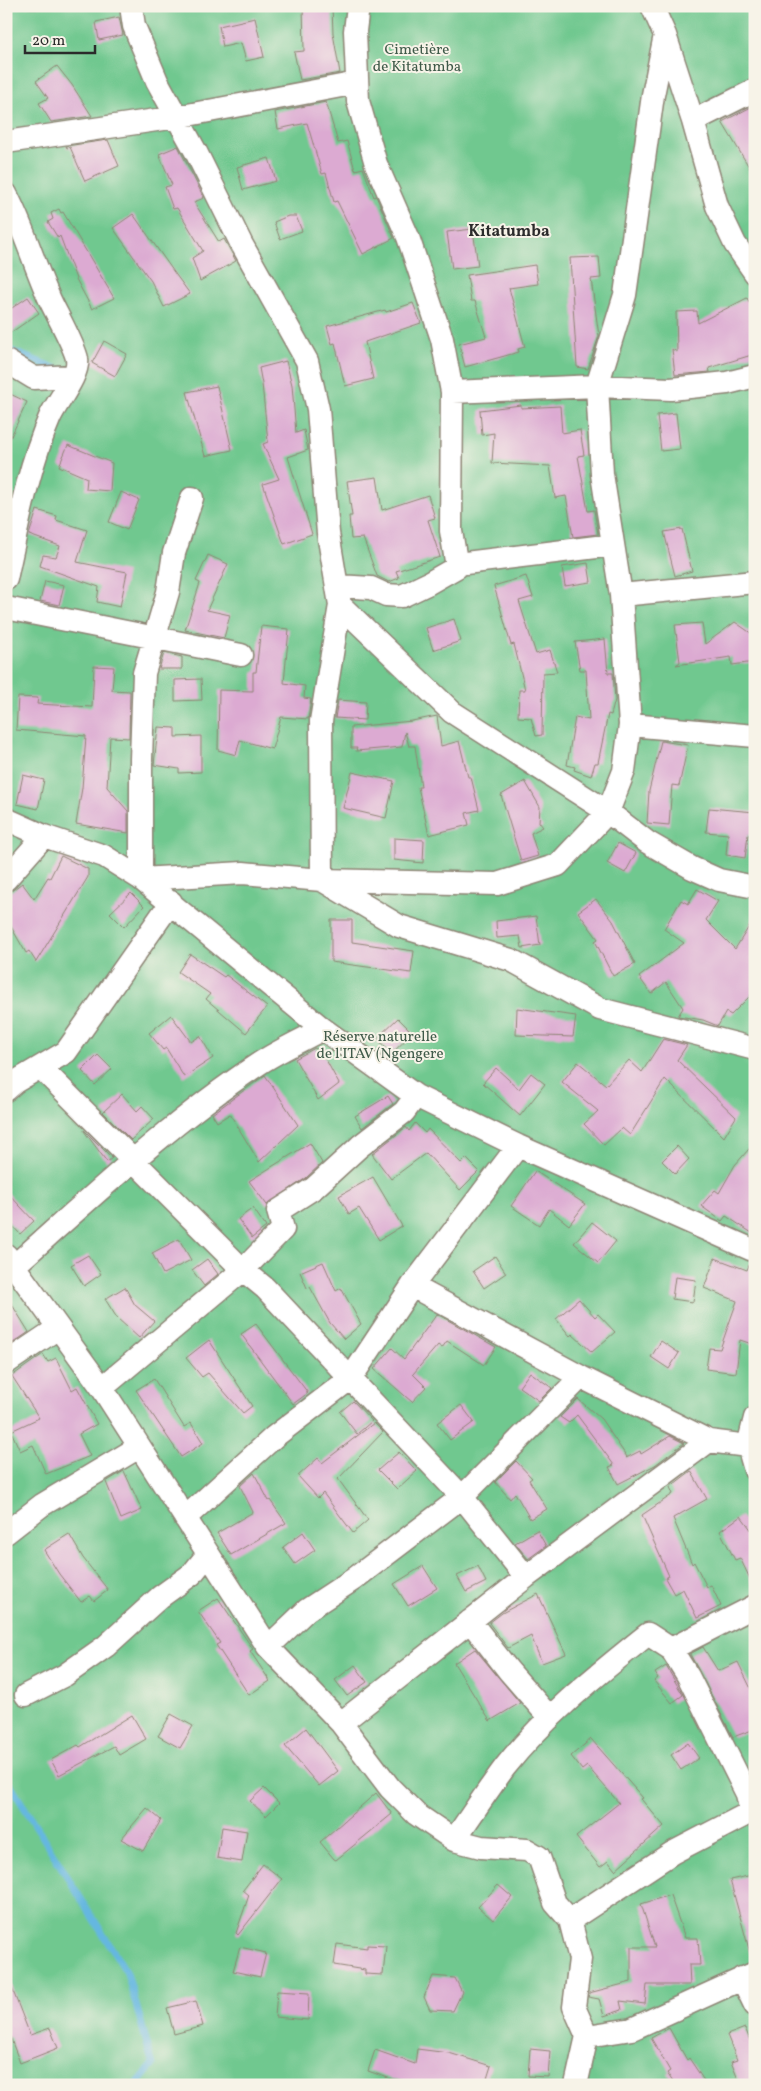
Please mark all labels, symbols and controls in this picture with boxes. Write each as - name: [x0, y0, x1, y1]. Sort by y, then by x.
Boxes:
- scale bar: [25, 22, 95, 54]
- text: 20 m: [32, 31, 65, 52]
- park label: Cimetière de Kitatumba: [373, 40, 461, 78]
- district label: Kitatumba: [468, 221, 550, 243]
- park label: Réserve naturelle de l'ITAV (Ngengere: [316, 1027, 444, 1065]

